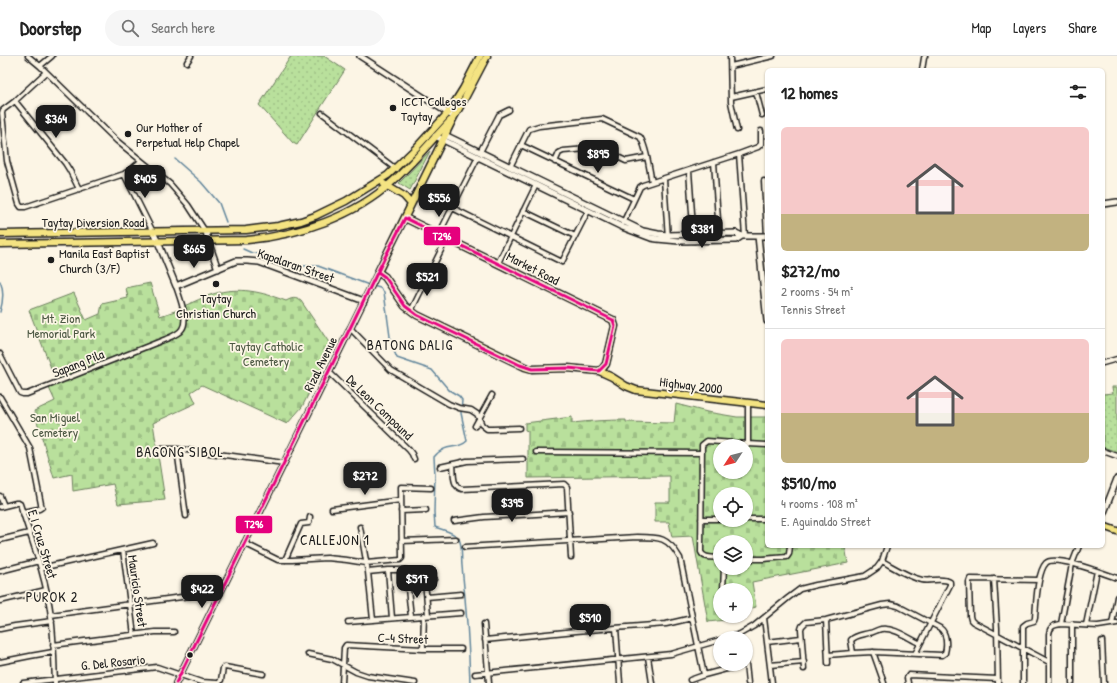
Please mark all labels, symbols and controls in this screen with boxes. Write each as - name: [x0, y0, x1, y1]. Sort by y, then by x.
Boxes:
- search box: [105, 10, 385, 46]
- text: Doorstep: [20, 15, 81, 41]
- icon: search: [119, 17, 141, 39]
- text: Search here: [151, 17, 215, 38]
- text: Map: [971, 18, 991, 37]
- text: Layers: [1013, 18, 1046, 37]
- text: Share: [1068, 18, 1097, 37]
- text: 12 homes: [781, 81, 838, 104]
- icon: filters: [1067, 81, 1089, 103]
- place label: ICCT Colleges Taytay: [401, 92, 466, 125]
- marker: ICCT Colleges Taytay: [388, 103, 398, 113]
- pin: $364: [32, 105, 80, 139]
- text: $364: [45, 109, 67, 127]
- place label: Our Mother of Perpetual Help Chapel: [136, 118, 240, 151]
- marker: Our Mother of Perpetual Help Chapel: [123, 129, 133, 139]
- pin: $895: [574, 140, 622, 174]
- text: $895: [587, 144, 609, 162]
- icon: home: [899, 153, 971, 225]
- pin: $405: [121, 165, 169, 199]
- text: $405: [134, 169, 156, 187]
- pin: $556: [415, 184, 463, 218]
- text: $556: [428, 188, 450, 206]
- street label: Taytay Diversion Road: [42, 213, 144, 231]
- pin: $381: [678, 215, 726, 249]
- text: $381: [691, 219, 713, 237]
- line badge: T296: [423, 226, 461, 246]
- text: T296: [432, 229, 452, 243]
- pin: $665: [170, 235, 218, 269]
- text: $665: [183, 239, 205, 257]
- street label: Kapalaran Street: [255, 243, 337, 287]
- place label: Manila East Baptist Church (3/F): [59, 244, 150, 277]
- street label: Market Road: [503, 247, 563, 289]
- marker: Manila East Baptist Church (3/F): [46, 255, 56, 265]
- text: $272/mo: [781, 259, 840, 282]
- pin: $521: [403, 263, 451, 297]
- text: $521: [416, 267, 438, 285]
- marker: Taytay Christian Church: [211, 279, 221, 289]
- text: 2 rooms · 54 m²: [781, 282, 853, 300]
- place label: Taytay Christian Church: [176, 289, 257, 322]
- text: Tennis Street: [781, 300, 845, 318]
- park label: Mt. Zion Memorial Park: [27, 309, 96, 342]
- street label: Rizal Avenue: [299, 334, 341, 394]
- district label: BATONG DALIG: [367, 335, 453, 354]
- park label: Taytay Catholic Cemetery: [229, 337, 303, 370]
- street label: Sapang Pila: [50, 345, 106, 381]
- icon: home: [899, 365, 971, 437]
- street label: De Leon Compound: [343, 370, 417, 444]
- street label: Highway 2000: [658, 372, 724, 398]
- park label: San Miguel Cemetery: [30, 408, 81, 441]
- north arrow: [713, 439, 753, 479]
- map controls: [713, 439, 753, 671]
- district label: BAGONG SIBOL: [136, 442, 224, 461]
- pin: $272: [341, 462, 389, 496]
- text: $272: [352, 466, 378, 484]
- text: $510/mo: [781, 471, 836, 494]
- button: locate: [713, 487, 753, 527]
- pin: $395: [488, 489, 536, 523]
- text: $395: [501, 493, 523, 511]
- text: 4 rooms · 108 m²: [781, 494, 858, 512]
- street label: E I Cruz Street: [24, 507, 62, 581]
- text: E. Aguinaldo Street: [781, 512, 871, 530]
- line badge: T296: [235, 515, 273, 534]
- text: T296: [244, 517, 264, 531]
- district label: CALLEJON 1: [300, 530, 370, 549]
- button: layers: [713, 535, 753, 575]
- street label: Mauricio Street: [124, 554, 152, 629]
- pin: $517: [393, 565, 441, 599]
- text: $517: [405, 569, 429, 587]
- pin: $422: [178, 575, 226, 609]
- text: $422: [190, 579, 214, 597]
- button: +: [713, 583, 753, 623]
- district label: PUROK 2: [26, 587, 78, 606]
- pin: $510: [566, 604, 614, 638]
- text: $510: [579, 608, 601, 626]
- street label: C-4 Street: [377, 628, 429, 648]
- button: −: [713, 631, 753, 671]
- street label: G. Del Rosario: [80, 650, 146, 674]
- unlabelled marker: [185, 650, 195, 660]

